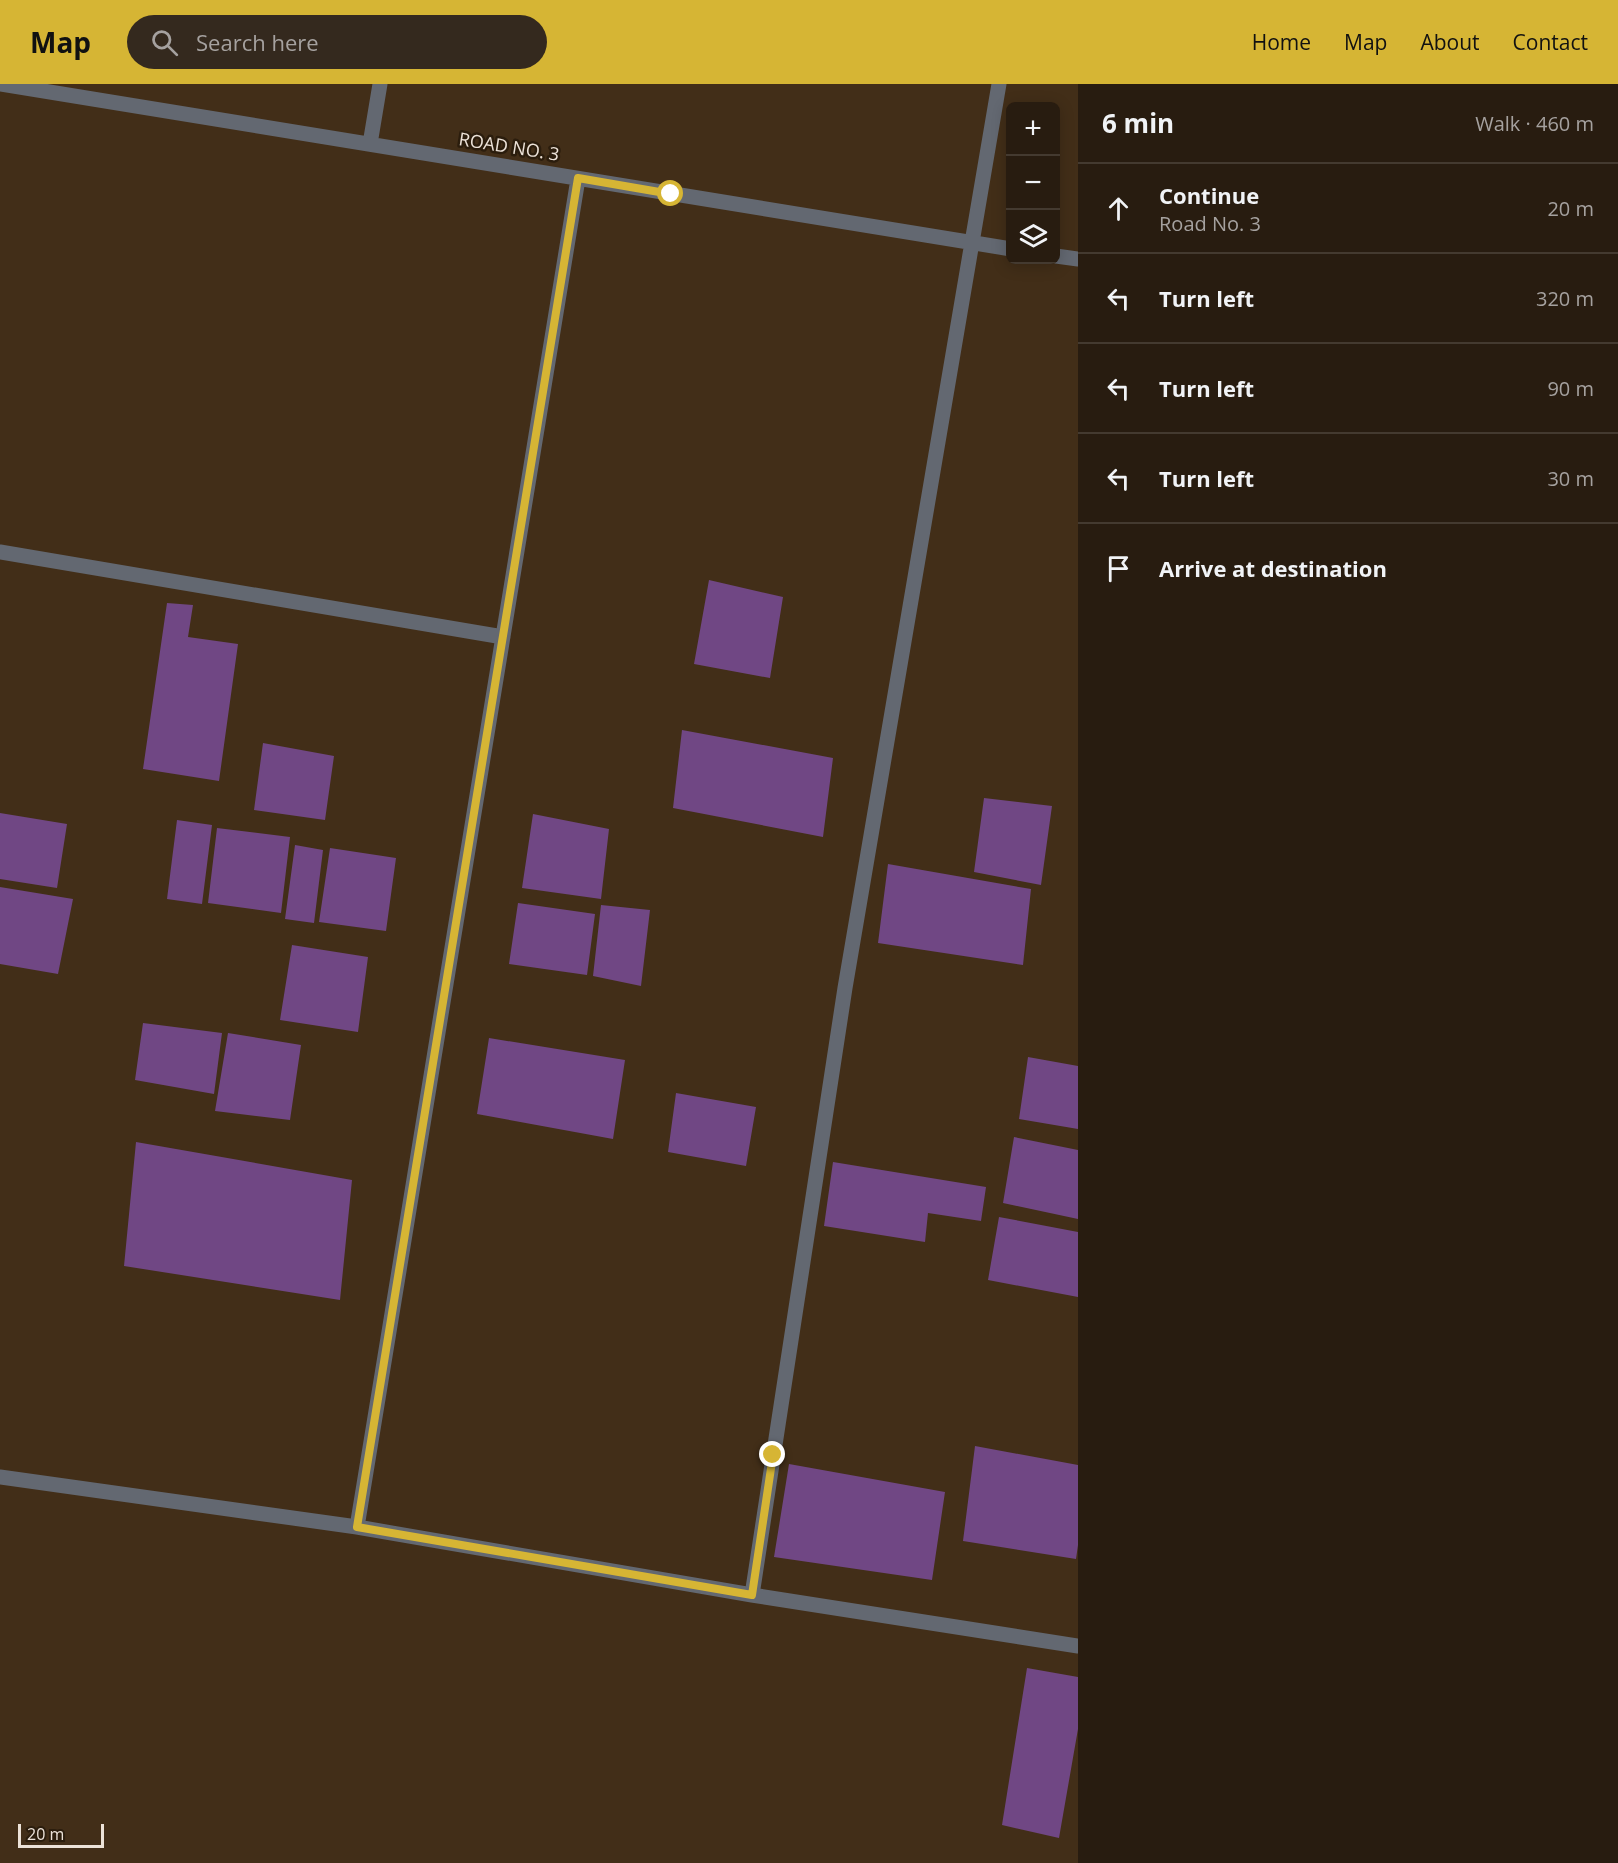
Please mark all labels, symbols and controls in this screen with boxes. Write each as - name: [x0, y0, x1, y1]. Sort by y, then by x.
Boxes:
- search box: [127, 15, 547, 69]
- text: Map: [30, 23, 91, 61]
- icon: search: [148, 26, 181, 59]
- text: Search here: [196, 27, 319, 57]
- text: Home: [1252, 28, 1311, 56]
- text: Map: [1344, 28, 1387, 56]
- text: About: [1420, 28, 1480, 56]
- text: Contact: [1513, 28, 1588, 56]
- map controls: [1006, 102, 1060, 264]
- button: +: [1006, 102, 1060, 156]
- text: 6 min: [1102, 105, 1174, 141]
- text: Walk · 460 m: [1475, 110, 1594, 137]
- street label: ROAD NO. 3: [457, 126, 561, 166]
- button: −: [1006, 156, 1060, 210]
- route start: [657, 180, 683, 206]
- text: Continue: [1159, 180, 1259, 210]
- icon: ahead: [1102, 192, 1135, 225]
- text: 20 m: [1547, 195, 1594, 222]
- button: layers: [1006, 210, 1060, 264]
- text: Road No. 3: [1159, 210, 1261, 237]
- icon: left: [1102, 282, 1135, 315]
- text: Turn left: [1159, 283, 1254, 313]
- text: 320 m: [1536, 285, 1594, 312]
- icon: left: [1102, 372, 1135, 405]
- text: Turn left: [1159, 373, 1254, 403]
- text: 90 m: [1547, 375, 1594, 402]
- icon: left: [1102, 462, 1135, 495]
- text: Turn left: [1159, 463, 1254, 493]
- text: 30 m: [1547, 465, 1594, 492]
- icon: arrive: [1102, 552, 1135, 585]
- text: Arrive at destination: [1159, 553, 1387, 583]
- route end: [759, 1441, 785, 1467]
- scale bar: [18, 1821, 104, 1848]
- text: 20 m: [27, 1823, 64, 1845]

